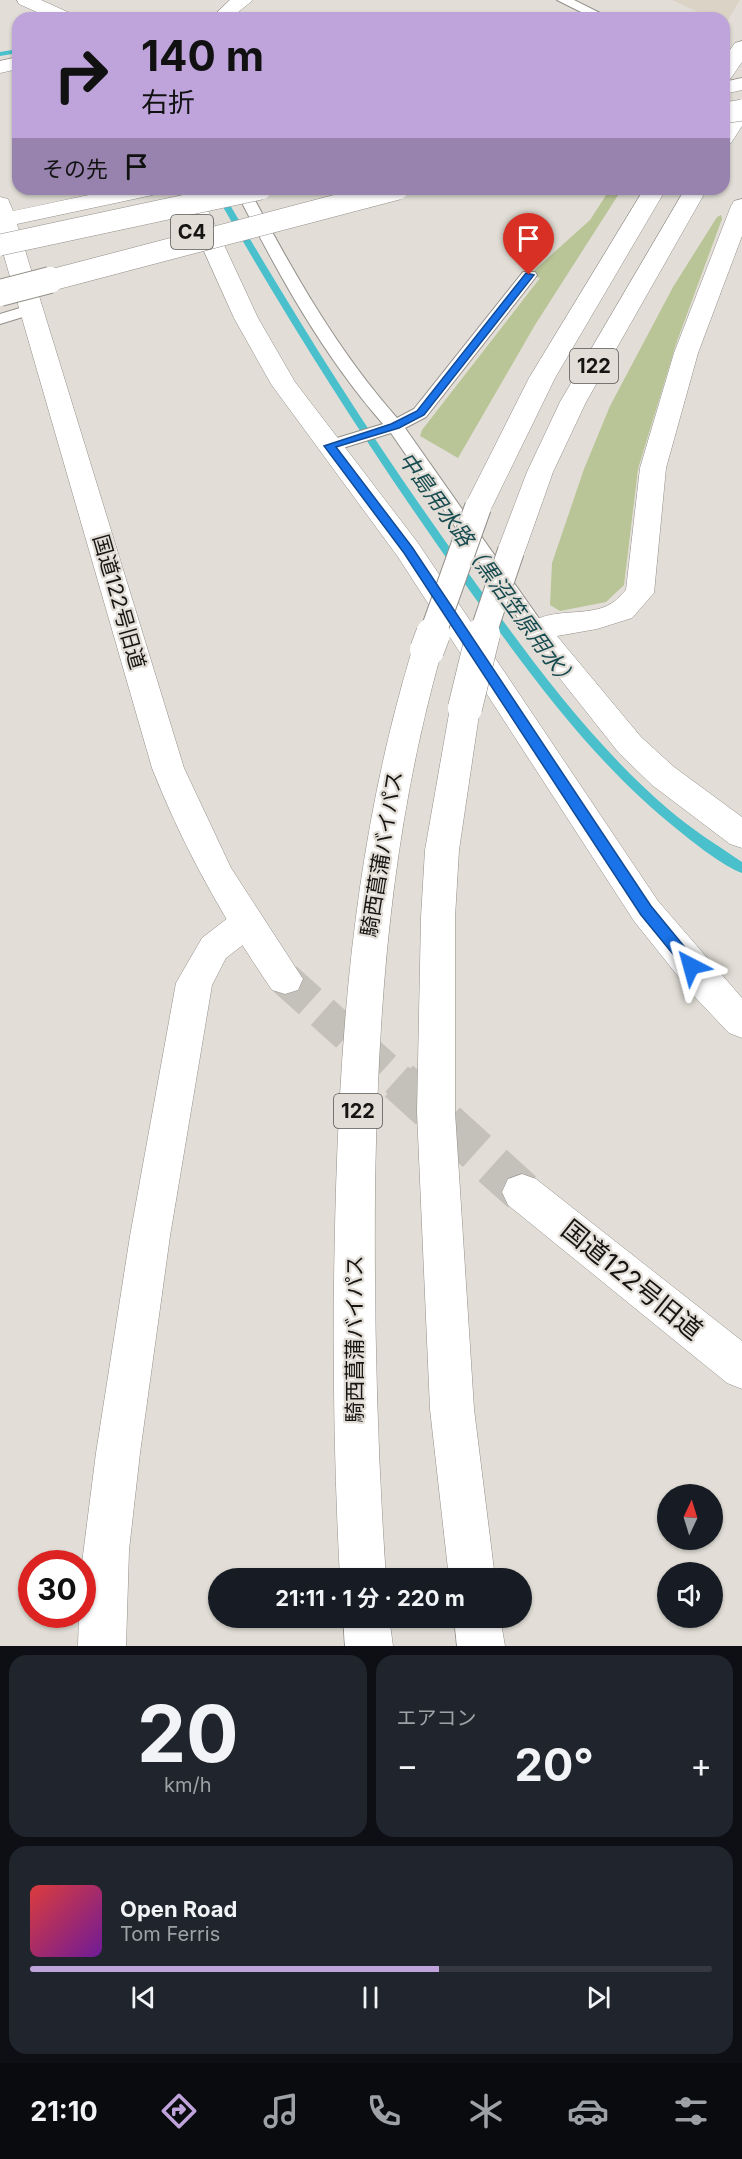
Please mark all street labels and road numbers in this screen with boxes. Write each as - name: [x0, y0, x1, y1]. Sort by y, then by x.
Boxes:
- road number: C4: [171, 215, 213, 249]
- road number: 122: [570, 349, 618, 383]
- street label: 国道122号旧道: [88, 532, 151, 672]
- street label: 騎西菖蒲バイパス: [356, 769, 407, 939]
- road number: 122: [334, 1094, 382, 1128]
- street label: 国道122号旧道: [556, 1213, 709, 1346]
- street label: 騎西菖蒲バイパス: [342, 1255, 367, 1423]

